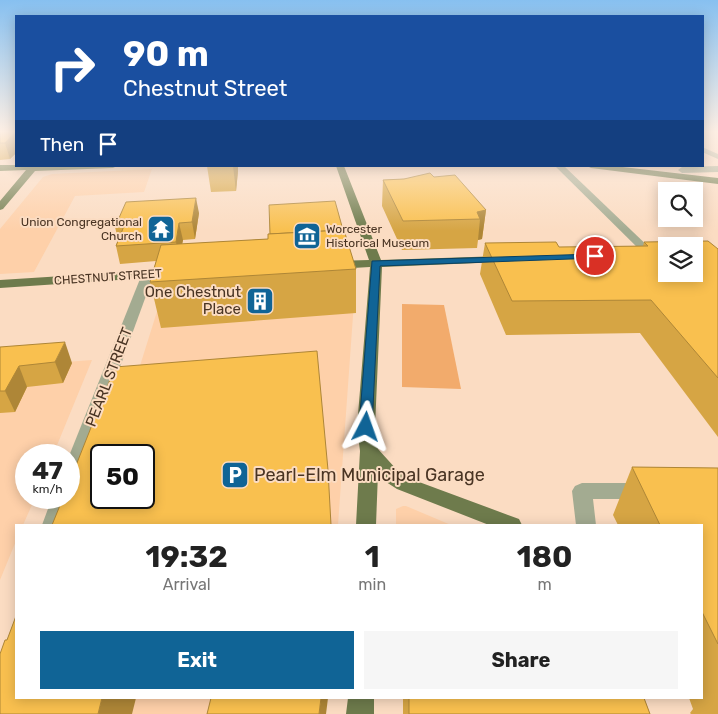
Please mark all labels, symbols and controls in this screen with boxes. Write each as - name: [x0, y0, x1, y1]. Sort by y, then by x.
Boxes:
- text: 90 m: [123, 33, 209, 75]
- icon: right: [40, 35, 105, 100]
- text: Chestnut Street: [123, 75, 287, 102]
- icon: arrive: [94, 130, 122, 158]
- text: Then: [40, 133, 84, 156]
- map controls: [658, 182, 703, 282]
- button: search: [658, 182, 703, 227]
- temple icon: Union Congregational Church: [146, 214, 176, 244]
- place label: Union Congregational Church: [21, 215, 142, 243]
- museum icon: Worcester Historical Museum: [292, 221, 322, 251]
- place label: Worcester Historical Museum: [326, 222, 429, 250]
- pin: [574, 235, 616, 277]
- button: layers: [658, 237, 703, 282]
- icon: arrive: [581, 242, 609, 270]
- street label: CHESTNUT STREET: [54, 266, 162, 288]
- place label: One Chestnut Place: [145, 283, 241, 318]
- building icon: One Chestnut Place: [245, 286, 275, 316]
- street label: PEARL STREET: [82, 325, 136, 429]
- position arrow: [339, 400, 391, 452]
- speed limit sign: 50: [90, 444, 155, 509]
- text: 47: [32, 456, 63, 485]
- parking icon: Pearl-Elm Municipal Garage: [220, 460, 250, 490]
- place label: Pearl-Elm Municipal Garage: [254, 464, 485, 486]
- text: km/h: [33, 482, 62, 496]
- text: 19:32: [146, 539, 228, 575]
- text: 1: [365, 539, 380, 575]
- text: 180: [517, 539, 572, 575]
- text: Arrival: [163, 575, 211, 594]
- text: min: [358, 575, 386, 594]
- text: m: [537, 575, 552, 594]
- button: Exit: [40, 631, 354, 689]
- button: Share: [364, 631, 678, 689]

